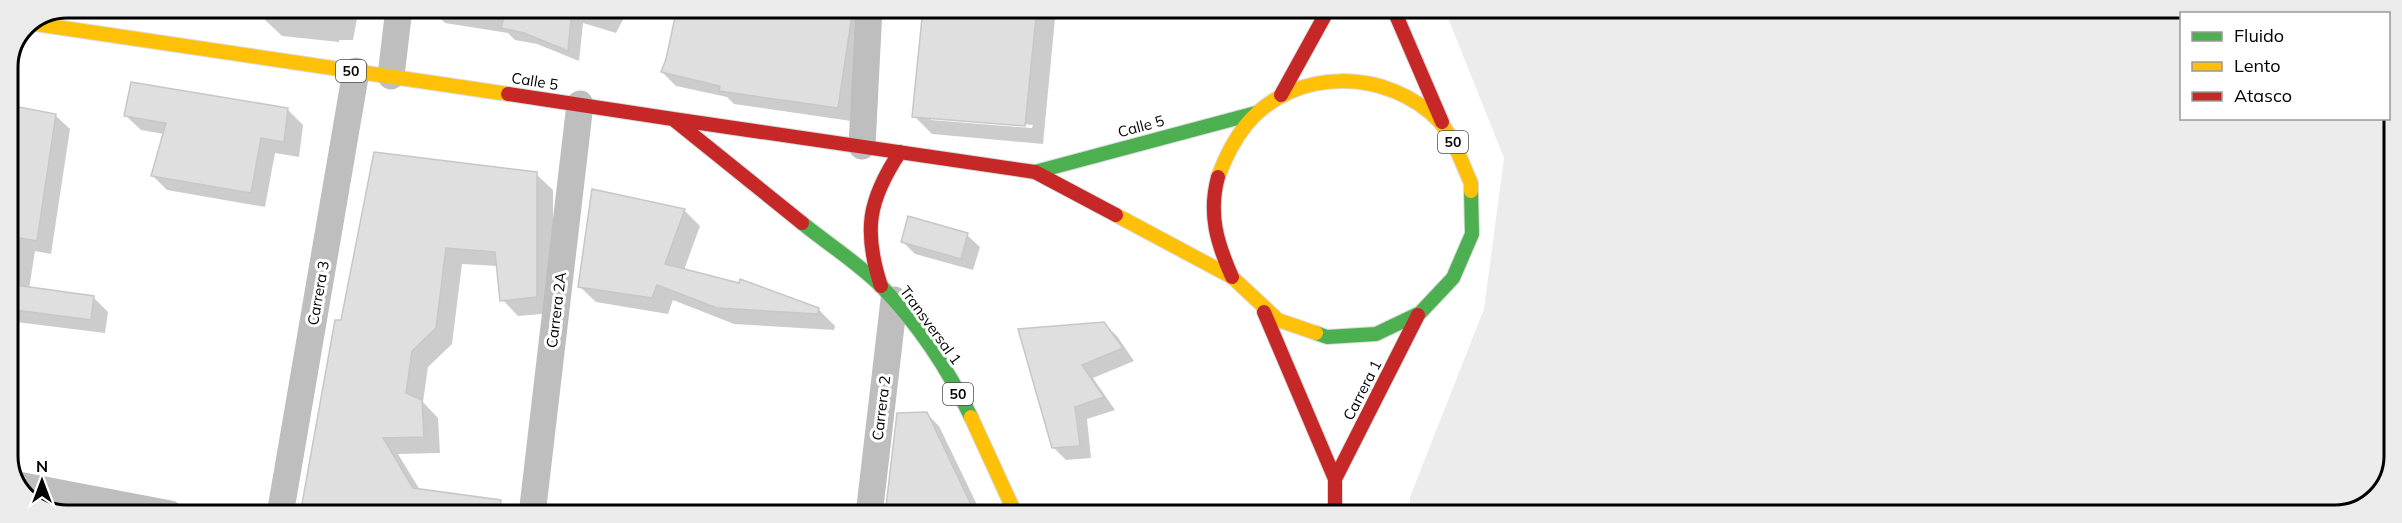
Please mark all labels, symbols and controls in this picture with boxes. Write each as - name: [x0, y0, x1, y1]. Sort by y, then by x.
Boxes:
- legend: [2180, 12, 2390, 120]
- text: Fluido: [2234, 24, 2284, 47]
- text: Lento: [2234, 54, 2281, 77]
- road number: 50: [336, 60, 366, 82]
- street label: Calle 5: [510, 68, 560, 94]
- text: Atasco: [2234, 84, 2292, 107]
- street label: Calle 5: [1116, 111, 1166, 141]
- road number: 50: [1438, 131, 1468, 153]
- street label: Carrera 3: [303, 259, 333, 327]
- street label: Carrera 2A: [542, 271, 570, 349]
- street label: Transversal 1: [896, 282, 966, 368]
- street label: Carrera 1: [1339, 357, 1385, 423]
- street label: Carrera 2: [868, 374, 894, 442]
- road number: 50: [943, 383, 973, 405]
- north arrow: [12, 451, 72, 511]
- text: N: [36, 456, 48, 476]

